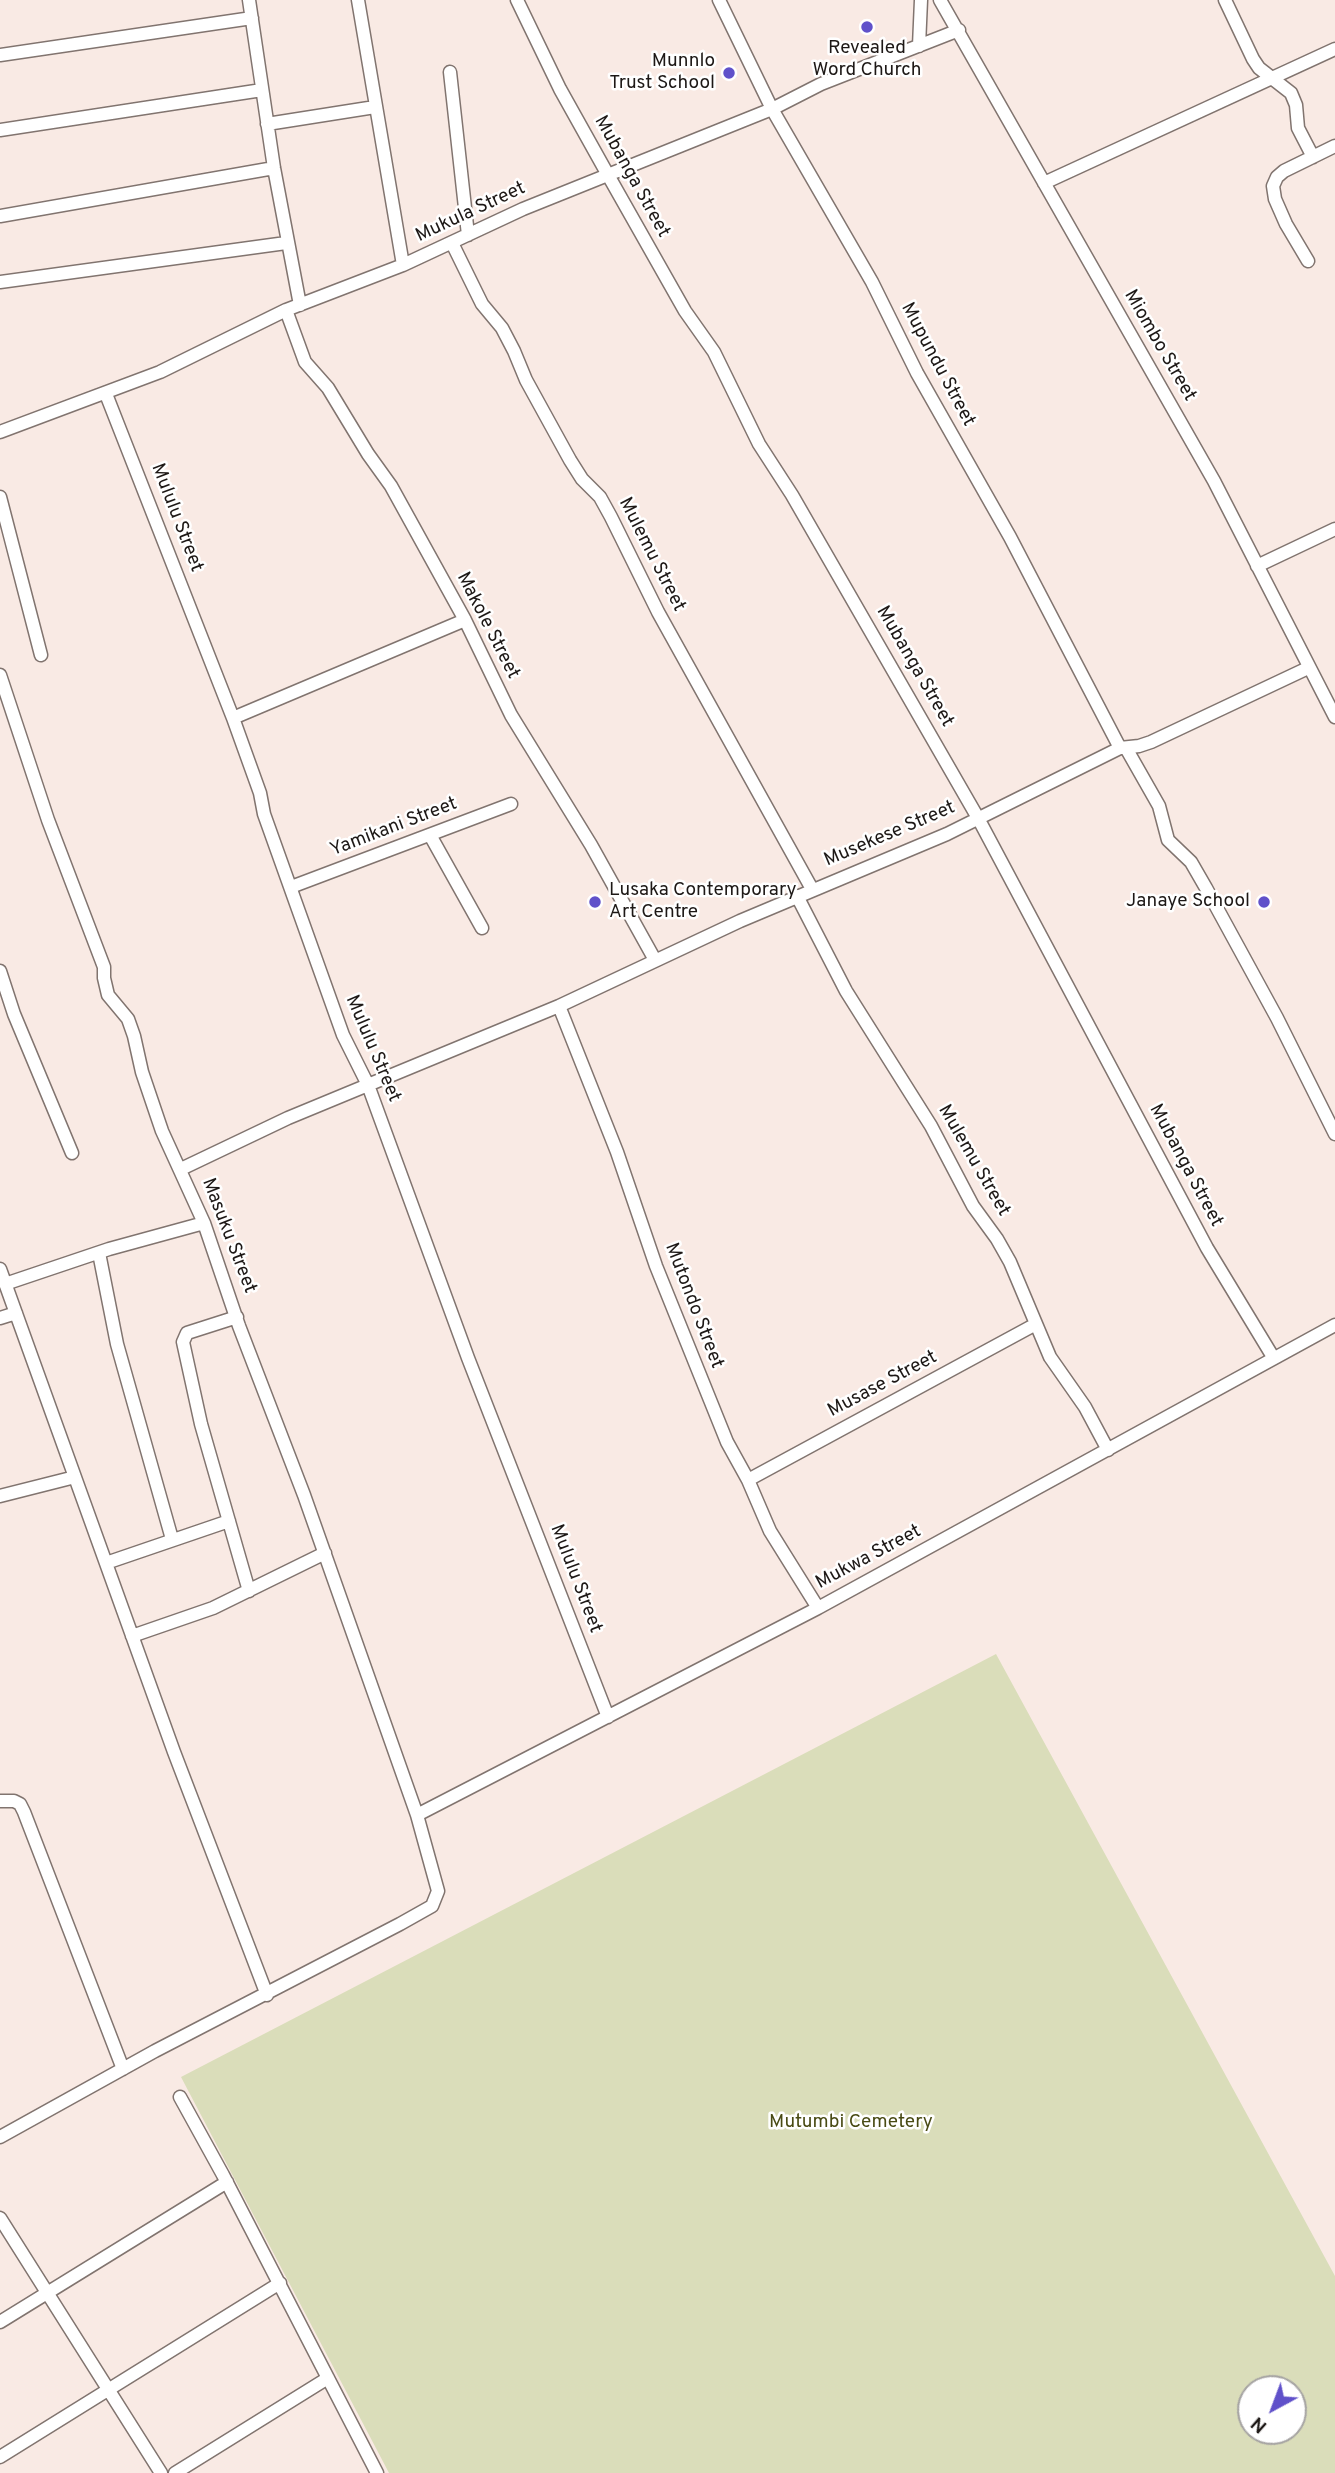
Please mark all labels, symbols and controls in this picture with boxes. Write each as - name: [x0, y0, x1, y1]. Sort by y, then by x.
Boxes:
- marker: Revealed Word Church: [859, 19, 875, 35]
- place label: Revealed Word Church: [812, 38, 922, 82]
- place label: Munnlo Trust School: [609, 51, 715, 95]
- marker: Munnlo Trust School: [721, 65, 737, 81]
- street label: Mubanga Street: [588, 112, 674, 242]
- street label: Mukula Street: [413, 178, 529, 248]
- street label: Miombo Street: [1118, 286, 1200, 406]
- street label: Mupundu Street: [895, 299, 979, 431]
- street label: Mululu Street: [145, 461, 207, 575]
- street label: Mulemu Street: [612, 494, 690, 616]
- street label: Makole Street: [450, 569, 524, 683]
- street label: Mubanga Street: [870, 603, 958, 731]
- street label: Yamikani Street: [327, 793, 461, 863]
- street label: Musekese Street: [821, 797, 959, 873]
- place label: Lusaka Contemporary Art Centre: [609, 880, 797, 924]
- place label: Janaye School: [1126, 891, 1250, 913]
- marker: Lusaka Contemporary Art Centre: [587, 894, 603, 910]
- marker: Janaye School: [1256, 894, 1272, 910]
- street label: Mululu Street: [339, 992, 405, 1106]
- street label: Mulemu Street: [932, 1101, 1014, 1221]
- street label: Mubanga Street: [1143, 1101, 1227, 1231]
- street label: Masuku Street: [196, 1175, 260, 1297]
- street label: Mutondo Street: [659, 1240, 727, 1372]
- street label: Musase Street: [824, 1347, 942, 1423]
- street label: Mukwa Street: [812, 1521, 926, 1595]
- street label: Mululu Street: [544, 1522, 606, 1636]
- park label: Mutumbi Cemetery: [769, 2112, 933, 2134]
- north arrow: [1237, 2375, 1307, 2445]
- text: N: [1247, 2411, 1273, 2438]

